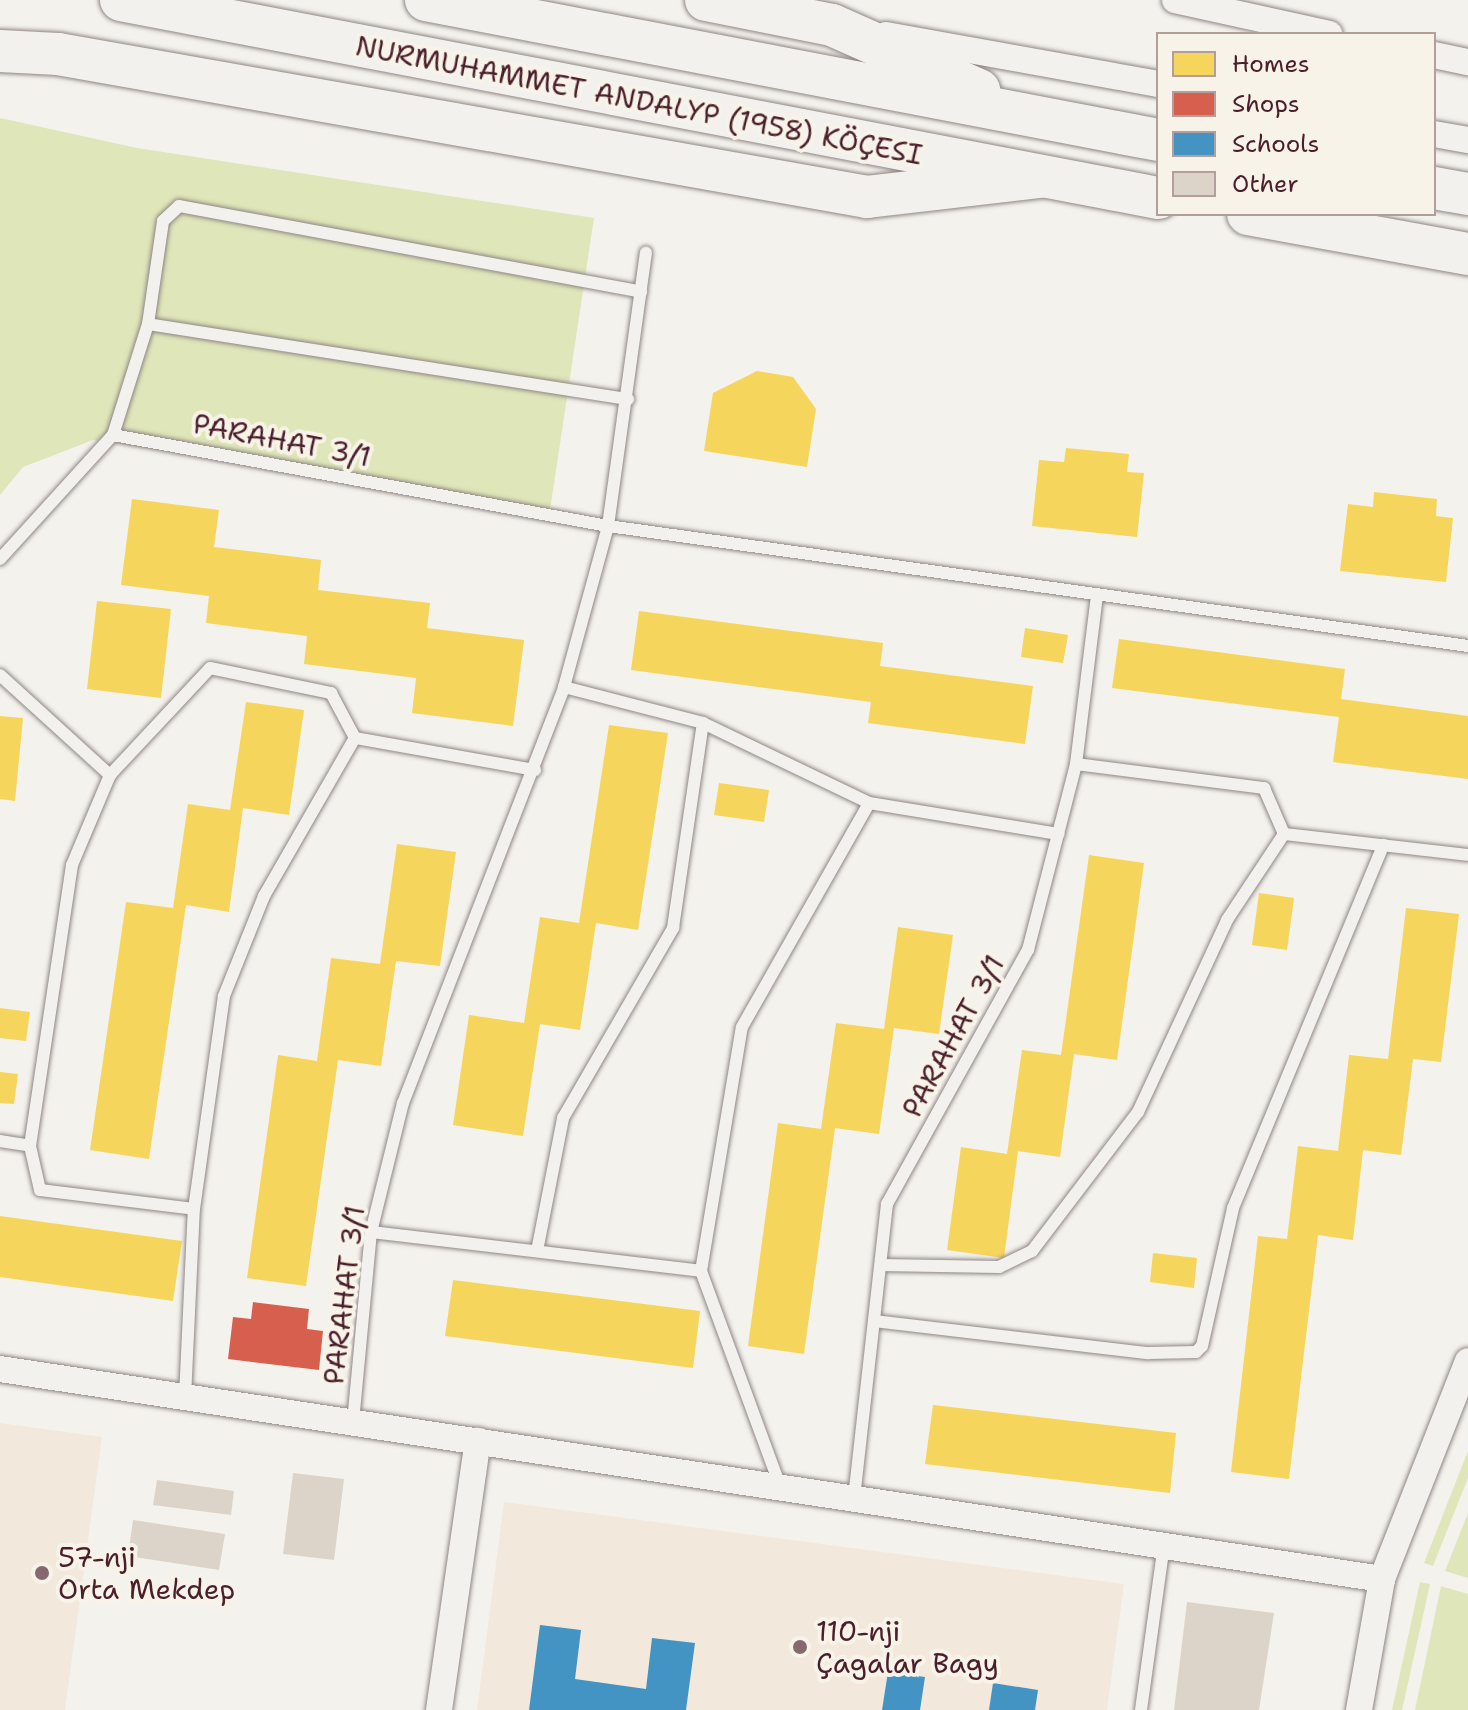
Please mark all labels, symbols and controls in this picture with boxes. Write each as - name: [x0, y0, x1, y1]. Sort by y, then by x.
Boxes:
- street label: NURMUHAMMET ANDALYP (1958) KÖÇESI: [353, 28, 925, 172]
- legend: [1156, 32, 1436, 216]
- text: Homes: [1232, 48, 1310, 80]
- text: Shops: [1232, 88, 1300, 120]
- text: Schools: [1232, 128, 1319, 160]
- text: Other: [1232, 168, 1299, 200]
- street label: PARAHAT 3/1: [190, 406, 374, 474]
- street label: PARAHAT 3/1: [895, 949, 1011, 1123]
- street label: PARAHAT 3/1: [316, 1203, 372, 1387]
- place label: 57-nji Orta Mekdep: [58, 1540, 235, 1606]
- marker: 57-nji Orta Mekdep: [33, 1564, 51, 1582]
- place label: 110-nji Çagalar Bagy: [816, 1614, 999, 1680]
- marker: 110-nji Çagalar Bagy: [791, 1638, 809, 1656]

